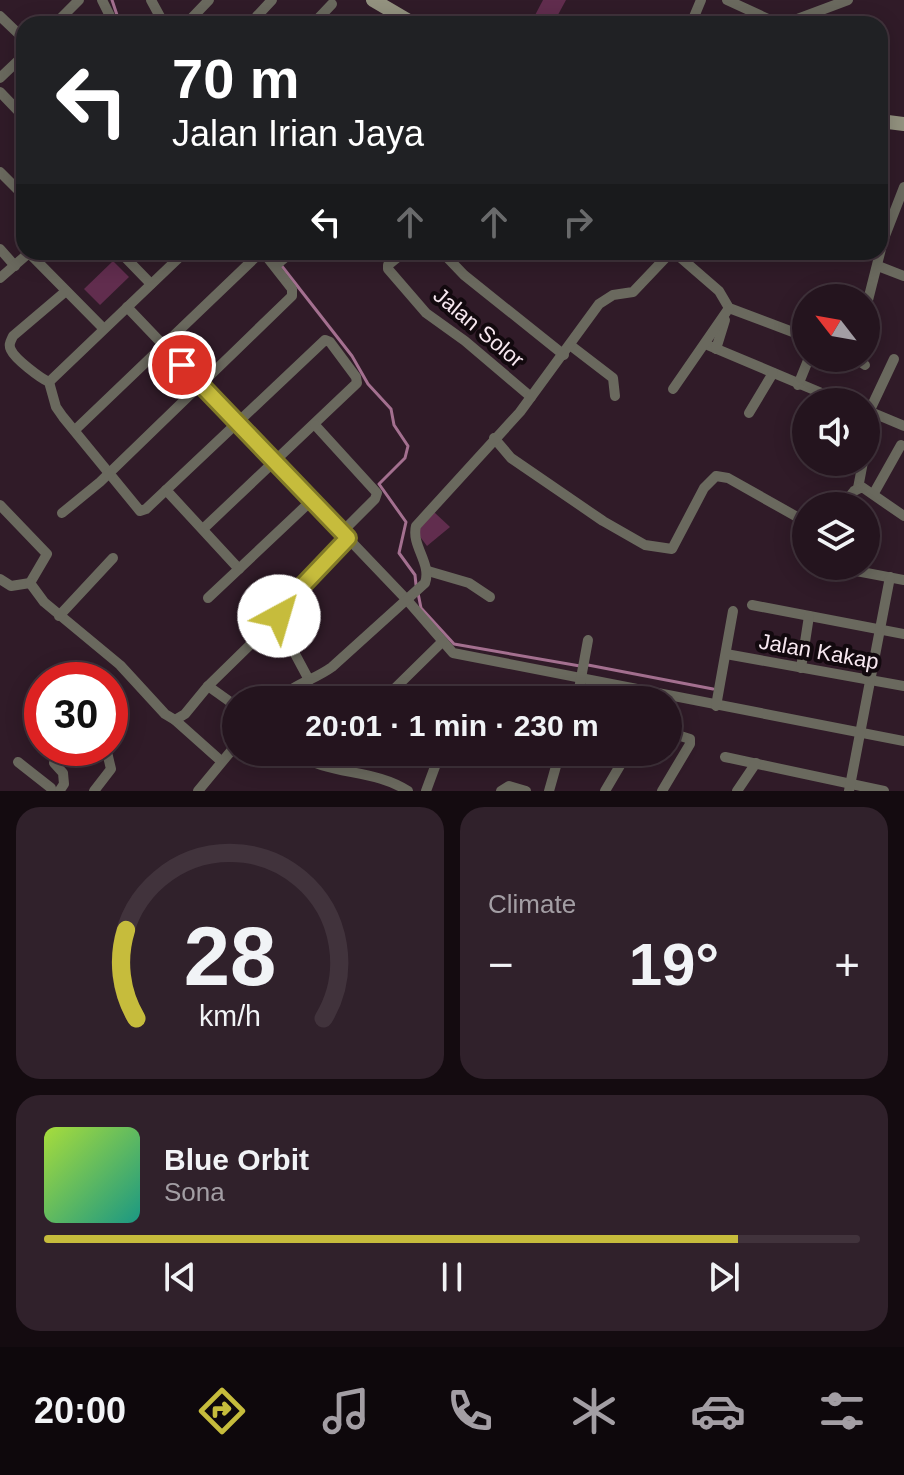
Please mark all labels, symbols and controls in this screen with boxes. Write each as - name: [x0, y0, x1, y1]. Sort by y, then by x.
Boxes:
- text: 70 m: [172, 47, 300, 110]
- icon: left: [40, 48, 144, 152]
- text: Jalan Irian Jaya: [172, 113, 424, 154]
- icon: left: [304, 200, 348, 244]
- icon: ahead: [388, 200, 432, 244]
- icon: ahead: [472, 200, 516, 244]
- icon: right: [556, 200, 600, 244]
- street label: Jalan Solor: [428, 282, 529, 372]
- north arrow: [792, 284, 880, 372]
- map controls: [792, 284, 880, 580]
- pin: [148, 331, 216, 399]
- icon: arrive: [160, 343, 204, 387]
- button: sound: [792, 388, 880, 476]
- button: layers: [792, 492, 880, 580]
- position arrow: [237, 574, 321, 658]
- street label: Jalan Kakap: [757, 629, 881, 674]
- speed limit sign: 30: [24, 662, 128, 766]
- text: 20:01 · 1 min · 230 m: [305, 709, 599, 742]
- text: Climate: [488, 889, 576, 919]
- text: 28: [184, 910, 276, 1003]
- text: 19°: [629, 931, 719, 998]
- text: −: [488, 940, 514, 989]
- text: +: [834, 940, 860, 989]
- text: km/h: [199, 1000, 261, 1032]
- text: Blue Orbit: [164, 1143, 309, 1176]
- text: Sona: [164, 1177, 225, 1207]
- icon: previous: [158, 1255, 202, 1299]
- icon: pause: [430, 1255, 474, 1299]
- icon: next: [702, 1255, 746, 1299]
- icon: directions: [194, 1383, 250, 1439]
- icon: music: [318, 1383, 374, 1439]
- icon: phone: [442, 1383, 498, 1439]
- icon: climate: [566, 1383, 622, 1439]
- icon: car: [690, 1383, 746, 1439]
- icon: filters: [814, 1383, 870, 1439]
- text: 20:00: [34, 1390, 126, 1431]

